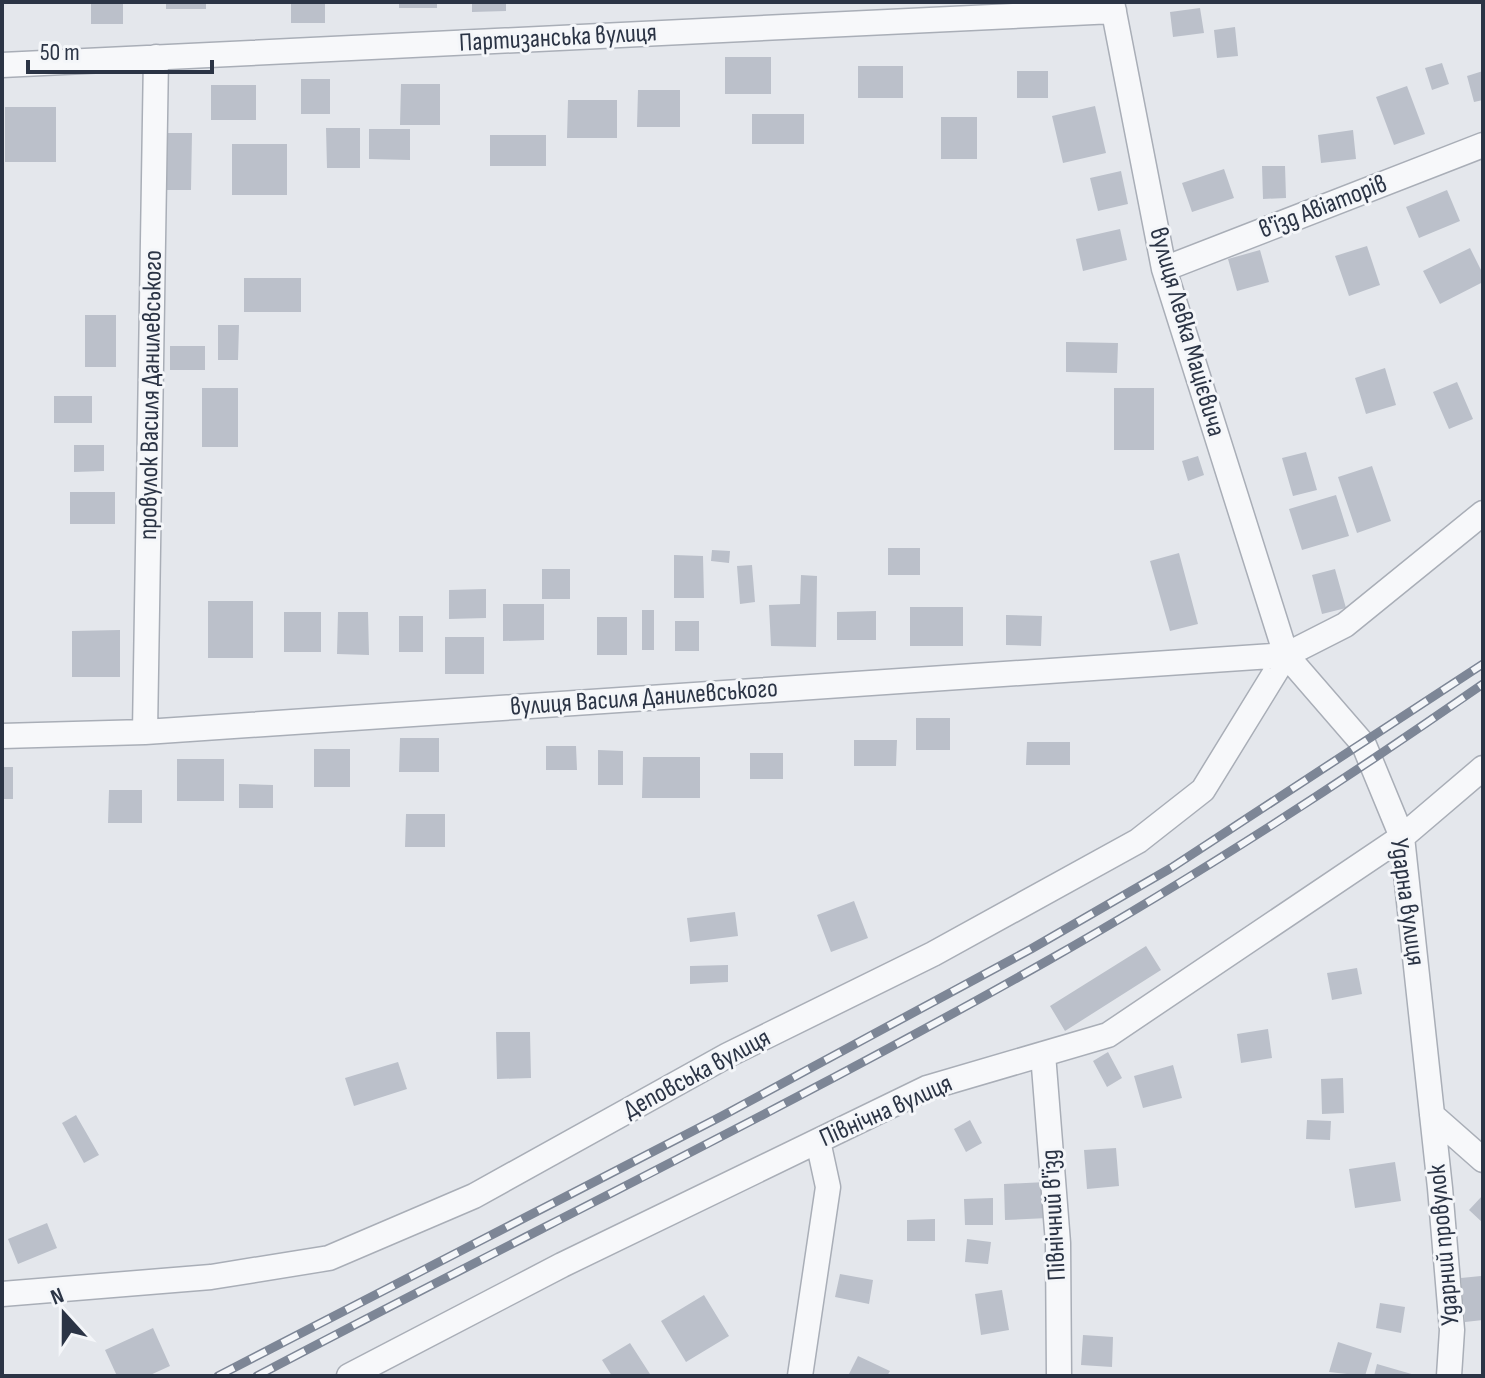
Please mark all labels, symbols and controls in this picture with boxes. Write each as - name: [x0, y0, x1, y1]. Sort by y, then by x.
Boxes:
- street label: Партизанська вулиця: [458, 17, 658, 59]
- scale bar: [28, 24, 212, 74]
- text: 50 m: [40, 38, 80, 67]
- street label: в'їзд Авіаторів: [1255, 168, 1391, 246]
- street label: вулиця Левка Мацієвича: [1142, 224, 1232, 440]
- street label: провулок Василя Данилевського: [133, 250, 169, 540]
- street label: вулиця Василя Данилевського: [509, 673, 779, 723]
- street label: Ударна вулиця: [1383, 836, 1431, 968]
- street label: Деповська вулиця: [618, 1022, 776, 1126]
- street label: Північна вулиця: [815, 1068, 957, 1154]
- street label: Північний в'їзд: [1035, 1148, 1073, 1282]
- street label: Ударний провулок: [1422, 1163, 1466, 1327]
- north arrow: [24, 1274, 104, 1354]
- text: N: [47, 1282, 68, 1311]

